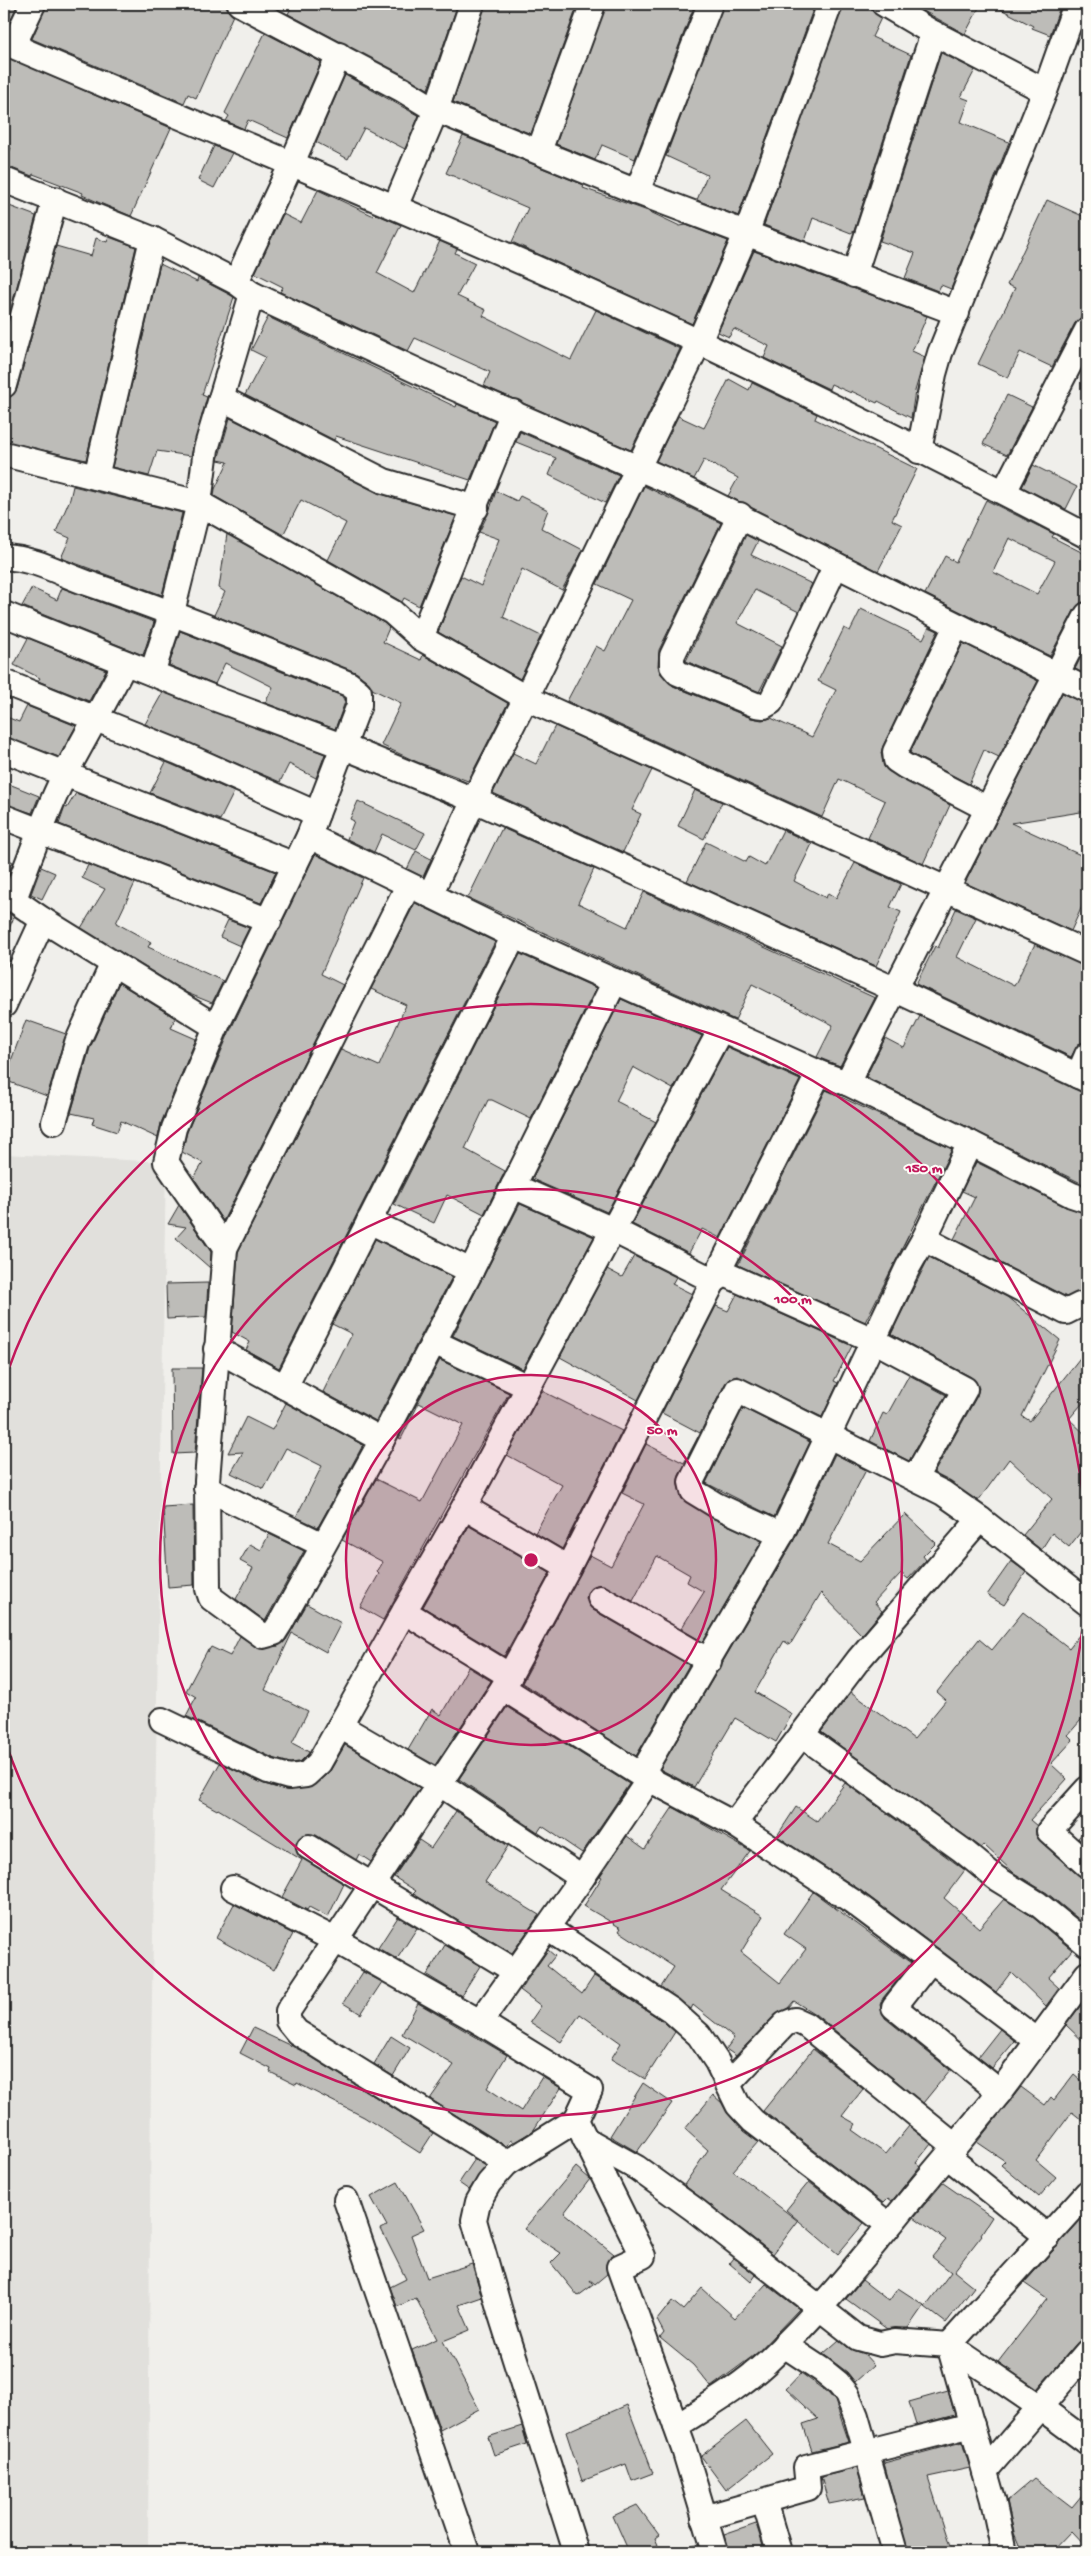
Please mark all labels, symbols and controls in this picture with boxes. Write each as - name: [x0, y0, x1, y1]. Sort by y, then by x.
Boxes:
- text: 150 m: [905, 1160, 943, 1178]
- text: 100 m: [773, 1291, 812, 1309]
- text: 50 m: [647, 1422, 678, 1440]
- centre of rings: [522, 1551, 540, 1569]

